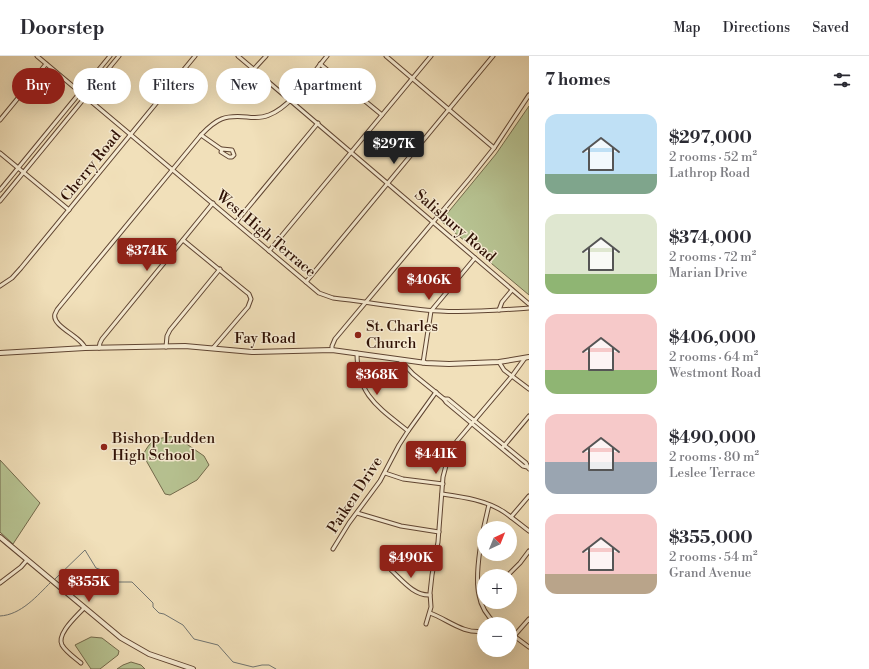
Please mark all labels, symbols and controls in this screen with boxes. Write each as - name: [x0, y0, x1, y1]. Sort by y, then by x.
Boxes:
- text: Doorstep: [20, 16, 105, 40]
- text: Map: [673, 19, 701, 37]
- text: Directions: [723, 19, 790, 37]
- text: Saved: [812, 19, 849, 37]
- chip: Buy: [12, 68, 65, 104]
- chip: Rent: [73, 68, 131, 104]
- chip: Filters: [139, 68, 208, 104]
- chip: New: [216, 68, 271, 104]
- chip: Apartment: [279, 68, 376, 104]
- text: 7 homes: [545, 69, 610, 91]
- icon: filters: [831, 69, 853, 91]
- street label: Cherry Road: [57, 126, 126, 205]
- text: $297,000: [669, 127, 752, 149]
- icon: home: [577, 130, 625, 178]
- pin: $297K: [366, 131, 422, 165]
- text: $297K: [373, 136, 415, 152]
- text: 2 rooms · 52 m²: [669, 149, 757, 165]
- text: Lathrop Road: [669, 165, 750, 181]
- street label: West High Terrace: [211, 186, 320, 281]
- street label: Salisbury Road: [410, 186, 500, 267]
- text: $374,000: [669, 227, 752, 249]
- icon: home: [577, 230, 625, 278]
- pin: $374K: [119, 238, 175, 272]
- text: $374K: [126, 243, 168, 259]
- text: 2 rooms · 72 m²: [669, 249, 756, 265]
- text: Marian Drive: [669, 265, 747, 281]
- pin: $406K: [401, 267, 457, 301]
- text: $406K: [407, 272, 451, 288]
- place label: St. Charles Church: [366, 317, 438, 353]
- text: $406,000: [669, 327, 756, 349]
- street label: Fay Road: [234, 329, 296, 348]
- marker: St. Charles Church: [353, 330, 363, 340]
- icon: home: [577, 330, 625, 378]
- text: 2 rooms · 64 m²: [669, 349, 758, 365]
- pin: $368K: [349, 362, 405, 396]
- text: Westmont Road: [669, 365, 761, 381]
- text: $368K: [356, 367, 398, 383]
- text: $490,000: [669, 427, 756, 449]
- place label: Bishop Ludden High School: [111, 429, 215, 465]
- icon: home: [577, 430, 625, 478]
- pin: $441K: [408, 441, 464, 475]
- marker: Bishop Ludden High School: [99, 442, 109, 452]
- text: $441K: [415, 446, 457, 462]
- text: 2 rooms · 80 m²: [669, 449, 759, 465]
- street label: Paiken Drive: [323, 453, 387, 537]
- text: Leslee Terrace: [669, 465, 755, 481]
- north arrow: [477, 521, 517, 561]
- map controls: [477, 521, 517, 657]
- text: $355,000: [669, 527, 753, 549]
- icon: home: [577, 530, 625, 578]
- pin: $490K: [383, 545, 439, 579]
- text: 2 rooms · 54 m²: [669, 549, 758, 565]
- text: $490K: [389, 550, 433, 566]
- text: Grand Avenue: [669, 565, 751, 581]
- pin: $355K: [61, 569, 117, 603]
- button: +: [477, 569, 517, 609]
- text: $355K: [68, 574, 110, 590]
- button: −: [477, 617, 517, 657]

